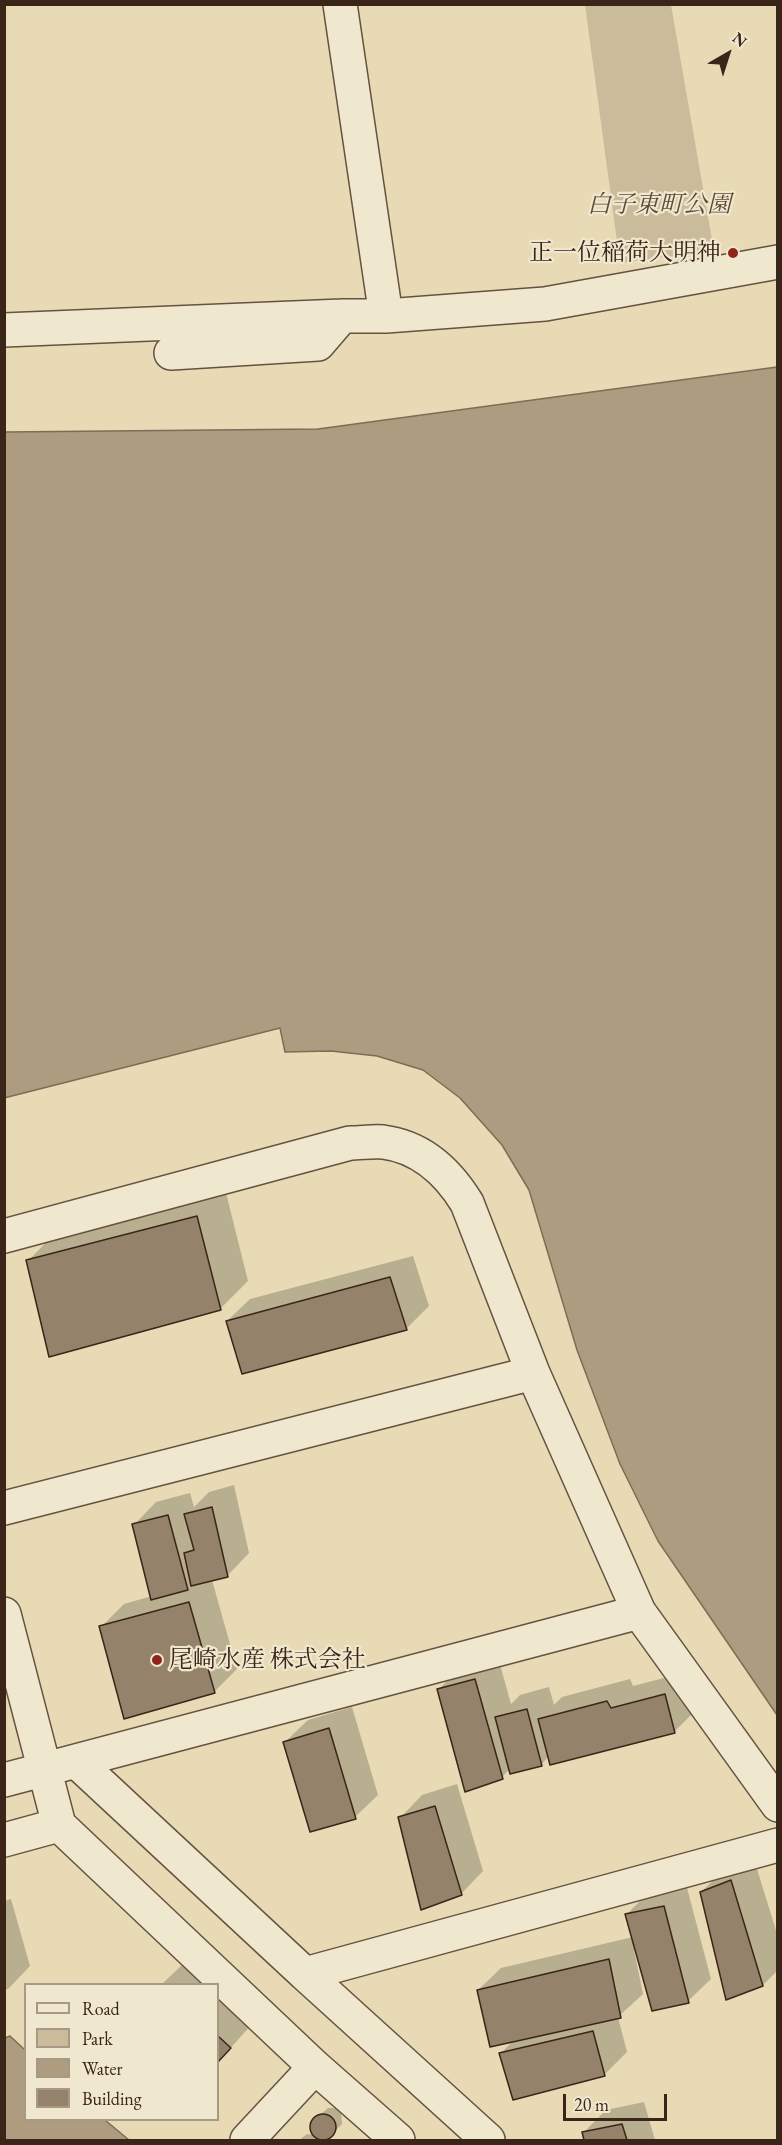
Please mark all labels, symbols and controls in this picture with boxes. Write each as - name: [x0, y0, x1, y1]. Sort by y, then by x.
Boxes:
- north arrow: [698, 24, 758, 84]
- text: N: [728, 27, 751, 52]
- park label: 白子東町公園: [587, 191, 731, 219]
- place label: 正一位稲荷大明神: [529, 239, 721, 267]
- marker: 正一位稲荷大明神: [726, 246, 740, 260]
- place label: 尾崎水産 株式会社: [169, 1646, 366, 1674]
- marker: 尾崎水産 株式会社: [150, 1653, 164, 1667]
- legend: [24, 1983, 219, 2121]
- text: Road: [82, 1997, 120, 2020]
- text: Park: [82, 2027, 113, 2050]
- text: Water: [82, 2057, 123, 2080]
- scale bar: [566, 2082, 670, 2120]
- text: Building: [82, 2087, 142, 2110]
- text: 20 m: [574, 2093, 609, 2116]

